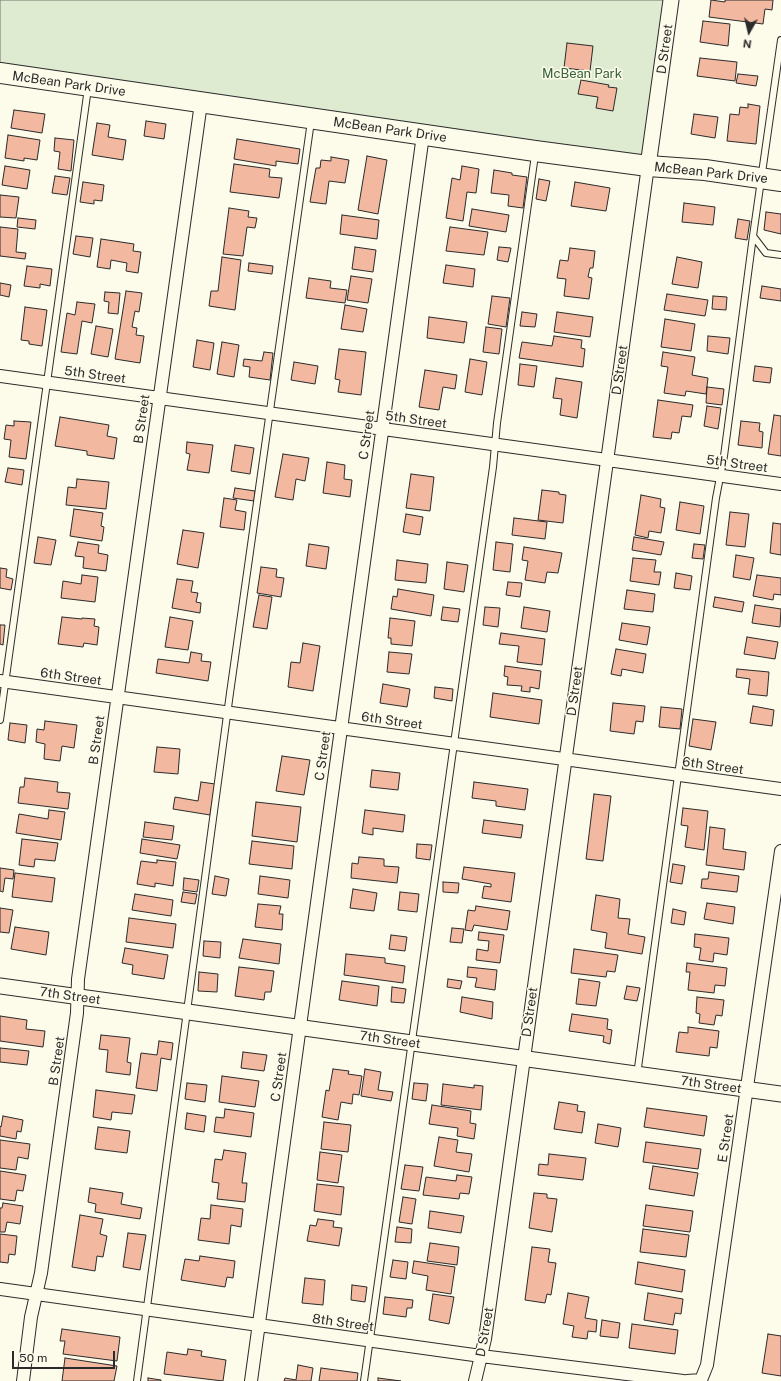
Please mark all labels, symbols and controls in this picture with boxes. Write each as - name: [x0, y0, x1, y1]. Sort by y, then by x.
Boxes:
- north arrow: [729, 12, 769, 52]
- street label: D Street: [654, 23, 676, 75]
- text: N: [742, 37, 752, 50]
- park label: McBean Park: [542, 66, 622, 82]
- street label: McBean Park Drive: [11, 68, 127, 100]
- street label: McBean Park Drive: [332, 114, 448, 146]
- street label: McBean Park Drive: [653, 159, 769, 187]
- street label: D Street: [609, 344, 631, 396]
- street label: 5th Street: [63, 363, 127, 387]
- street label: B Street: [131, 393, 153, 445]
- street label: 5th Street: [384, 408, 448, 432]
- street label: C Street: [356, 409, 378, 461]
- street label: 5th Street: [705, 452, 769, 476]
- street label: 6th Street: [39, 665, 103, 689]
- street label: D Street: [564, 665, 586, 717]
- street label: 6th Street: [360, 709, 424, 733]
- street label: B Street: [86, 714, 108, 766]
- street label: C Street: [312, 730, 334, 782]
- street label: 6th Street: [681, 754, 745, 778]
- street label: 7th Street: [38, 984, 102, 1008]
- street label: D Street: [519, 986, 541, 1038]
- street label: 7th Street: [358, 1028, 422, 1052]
- street label: B Street: [46, 1035, 68, 1087]
- street label: C Street: [268, 1051, 290, 1103]
- street label: 7th Street: [679, 1073, 743, 1097]
- street label: E Street: [715, 1113, 737, 1163]
- street label: D Street: [473, 1306, 497, 1358]
- street label: 8th Street: [311, 1311, 375, 1335]
- scale bar: [14, 1343, 117, 1369]
- text: 50 m: [19, 1351, 47, 1365]

